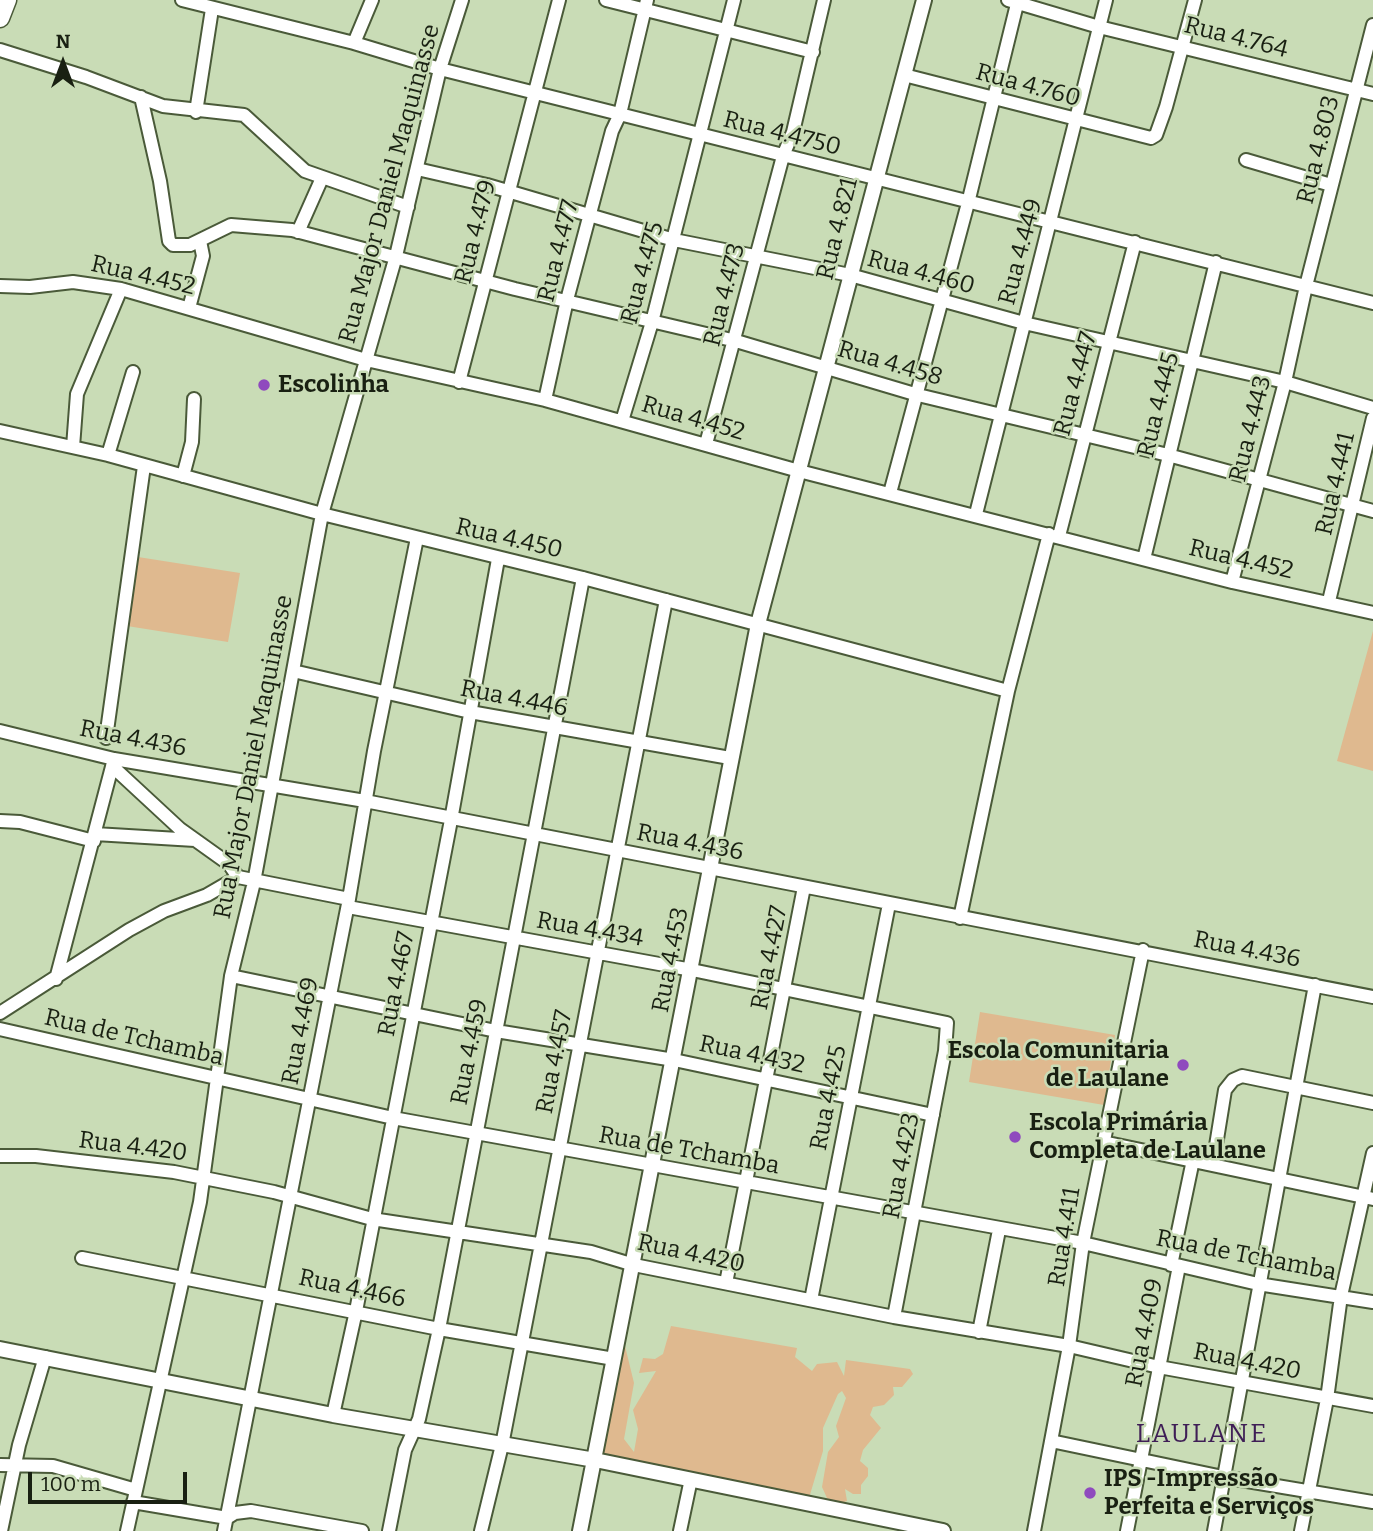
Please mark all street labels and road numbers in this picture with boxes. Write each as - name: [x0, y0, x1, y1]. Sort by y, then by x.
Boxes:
- street label: Rua 4.764: [1181, 11, 1291, 65]
- street label: Rua Major Daniel Maquinasse: [333, 21, 447, 347]
- street label: Rua 4.760: [972, 58, 1084, 114]
- street label: Rua 4.803: [1292, 93, 1346, 207]
- street label: Rua 4.4750: [720, 105, 844, 163]
- street label: Rua 4.821: [811, 175, 865, 283]
- street label: Rua 4.479: [449, 177, 503, 287]
- street label: Rua 4.449: [993, 196, 1049, 308]
- street label: Rua 4.477: [532, 197, 586, 305]
- street label: Rua 4.475: [616, 219, 670, 327]
- street label: Rua 4.473: [698, 240, 752, 350]
- street label: Rua 4.460: [864, 245, 978, 301]
- street label: Rua 4.452: [88, 250, 198, 302]
- street label: Rua 4.447: [1048, 329, 1104, 439]
- street label: Rua 4.458: [834, 335, 946, 393]
- street label: Rua 4.445: [1132, 349, 1186, 461]
- street label: Rua 4.443: [1224, 373, 1278, 485]
- street label: Rua 4.452: [638, 391, 748, 447]
- street label: Rua 4.441: [1310, 430, 1362, 538]
- street label: Rua 4.450: [453, 513, 565, 565]
- street label: Rua 4.452: [1186, 534, 1296, 586]
- street label: Rua Major Daniel Maquinasse: [208, 593, 300, 921]
- street label: Rua 4.446: [458, 674, 570, 724]
- street label: Rua 4.436: [77, 715, 189, 763]
- street label: Rua 4.436: [634, 819, 746, 867]
- street label: Rua 4.427: [746, 904, 794, 1012]
- street label: Rua 4.453: [647, 905, 695, 1015]
- street label: Rua 4.434: [534, 906, 646, 954]
- street label: Rua 4.436: [1191, 926, 1303, 974]
- street label: Rua 4.467: [373, 929, 421, 1039]
- street label: Rua 4.469: [276, 975, 326, 1087]
- street label: Rua 4.459: [446, 997, 494, 1107]
- street label: Rua de Tchamba: [42, 1003, 226, 1073]
- street label: Rua 4.457: [531, 1008, 579, 1116]
- street label: Rua 4.432: [697, 1030, 807, 1080]
- street label: Rua 4.425: [805, 1043, 853, 1153]
- street label: Rua 4.423: [878, 1111, 926, 1221]
- street label: Rua de Tchamba: [596, 1121, 782, 1181]
- street label: Rua 4.420: [77, 1126, 189, 1168]
- street label: Rua 4.411: [1043, 1185, 1087, 1289]
- street label: Rua de Tchamba: [1153, 1224, 1339, 1288]
- street label: Rua 4.420: [635, 1229, 747, 1279]
- street label: Rua 4.466: [296, 1264, 408, 1314]
- street label: Rua 4.409: [1120, 1276, 1170, 1390]
- street label: Rua 4.420: [1191, 1337, 1303, 1387]

